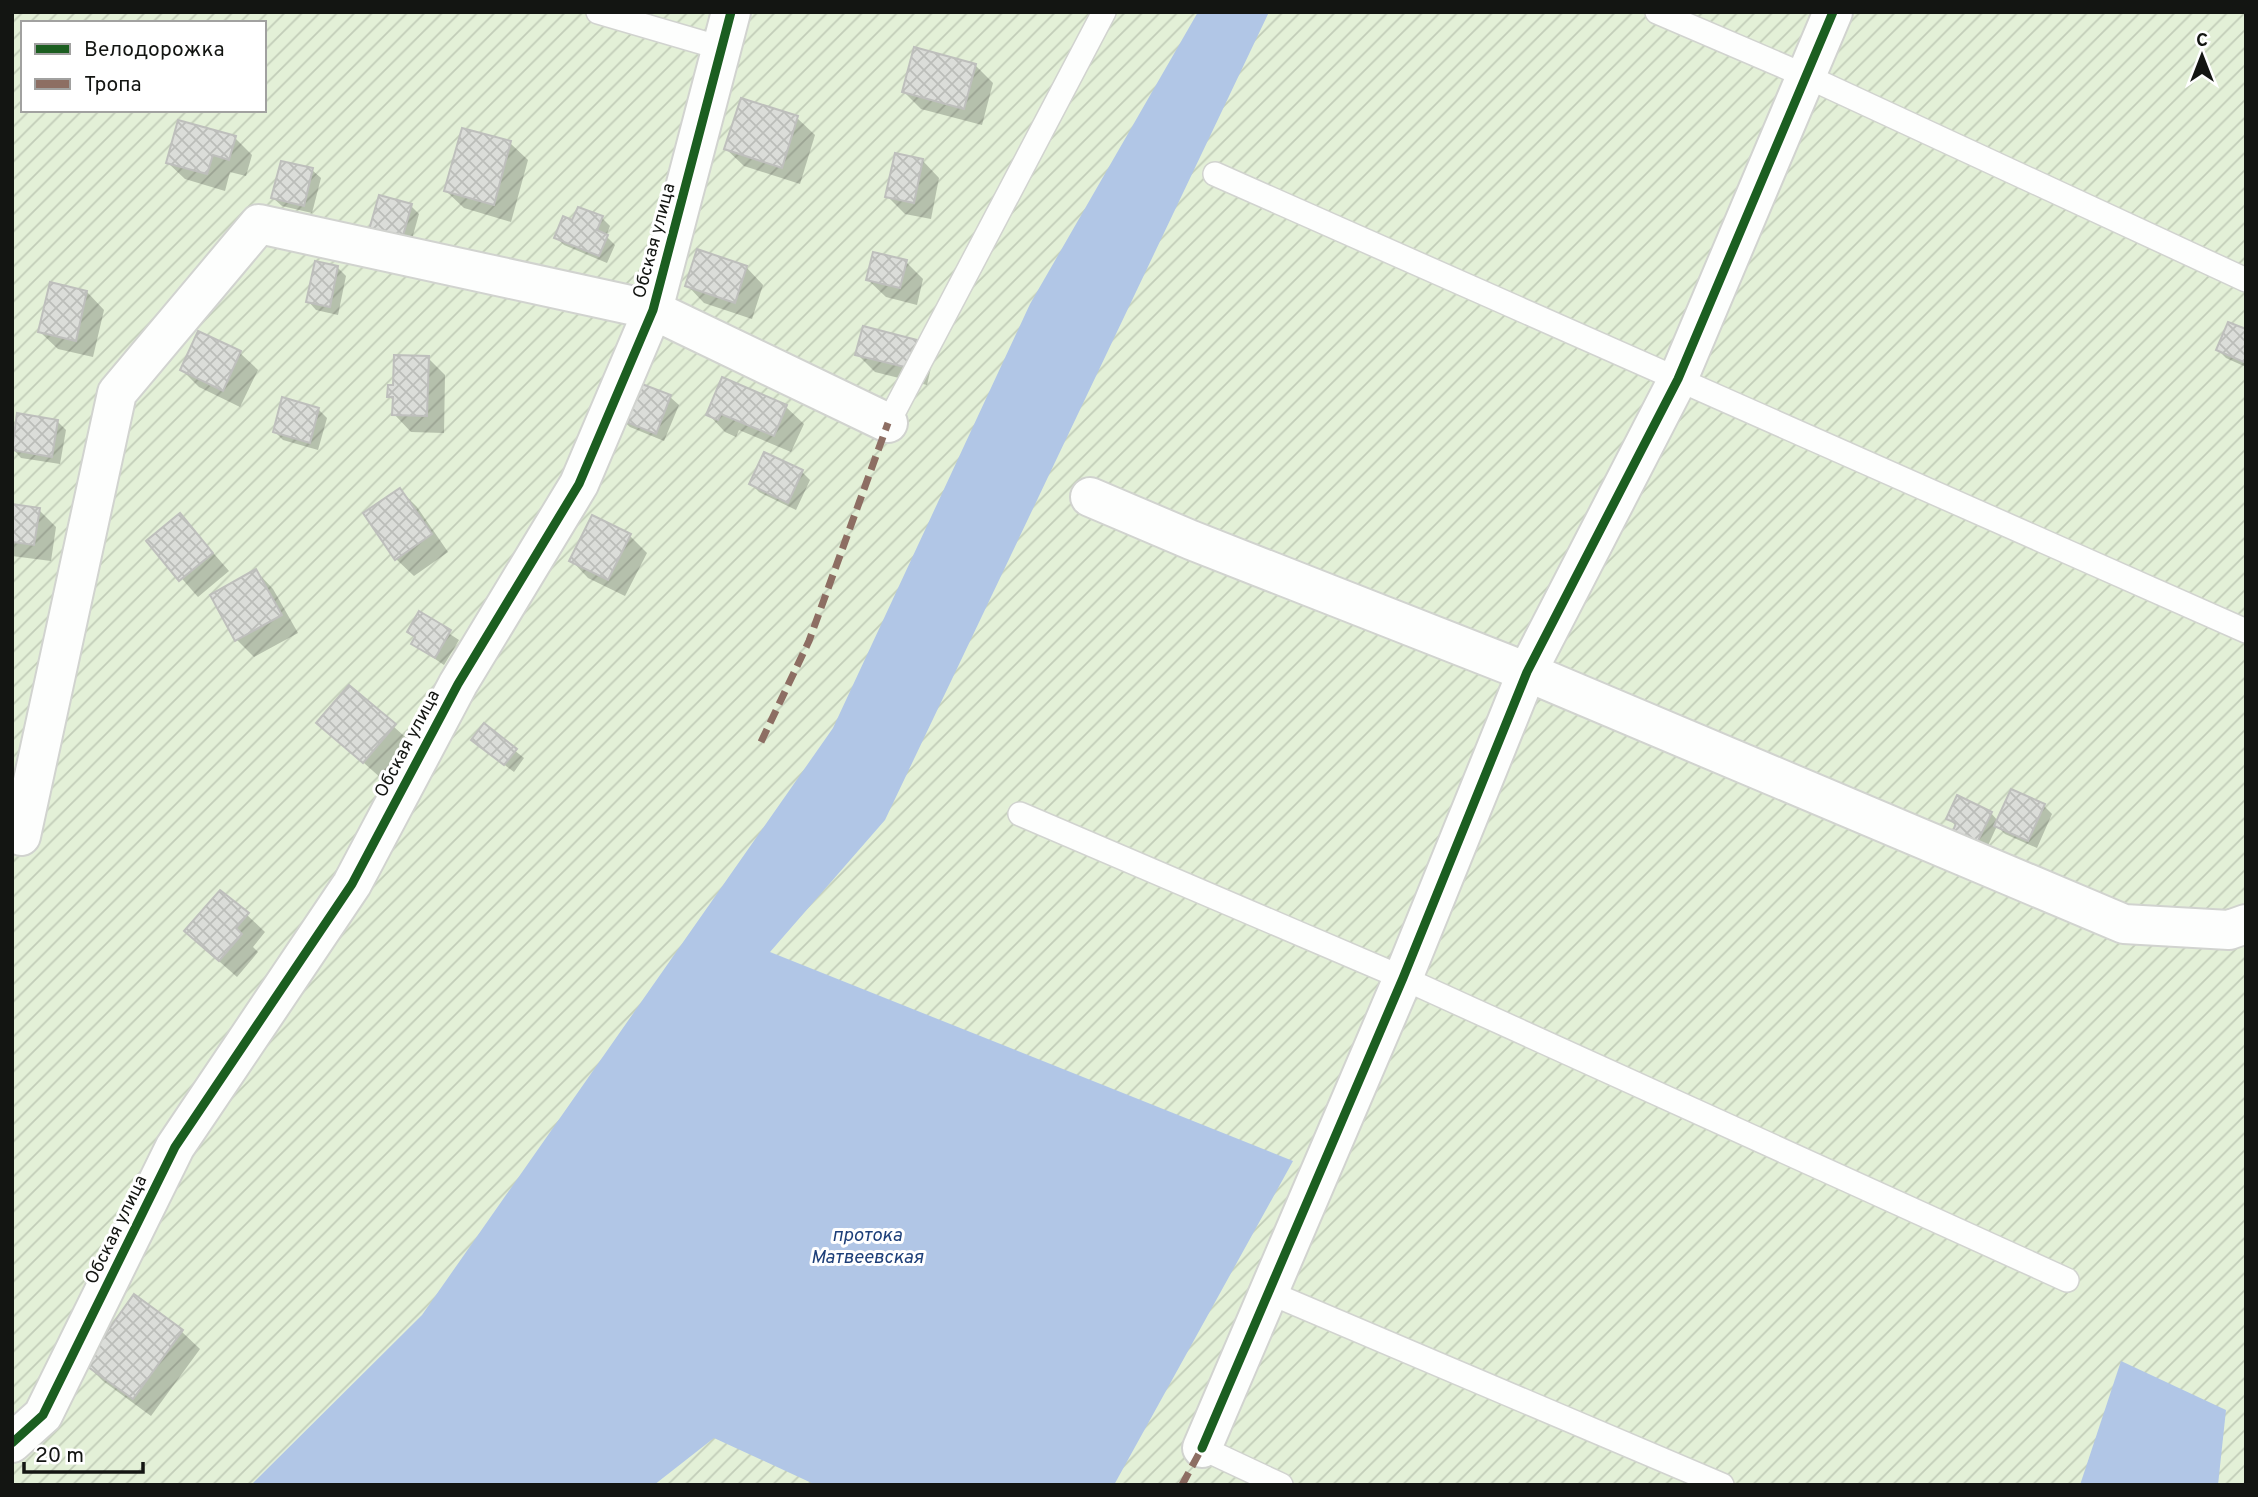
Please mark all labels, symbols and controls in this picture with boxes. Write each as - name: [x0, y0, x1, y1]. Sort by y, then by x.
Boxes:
- legend: [21, 21, 266, 112]
- north arrow: [2167, 21, 2237, 91]
- text: С: [2196, 29, 2208, 53]
- text: Велодорожка: [84, 37, 224, 64]
- text: Тропа: [84, 72, 142, 99]
- street label: Обская улица: [629, 181, 681, 301]
- street label: Обская улица: [370, 686, 446, 802]
- street label: Обская улица: [81, 1172, 153, 1288]
- water label: протока Матвеевская: [811, 1224, 924, 1270]
- scale bar: [24, 1430, 144, 1474]
- text: 20 m: [35, 1443, 84, 1470]

